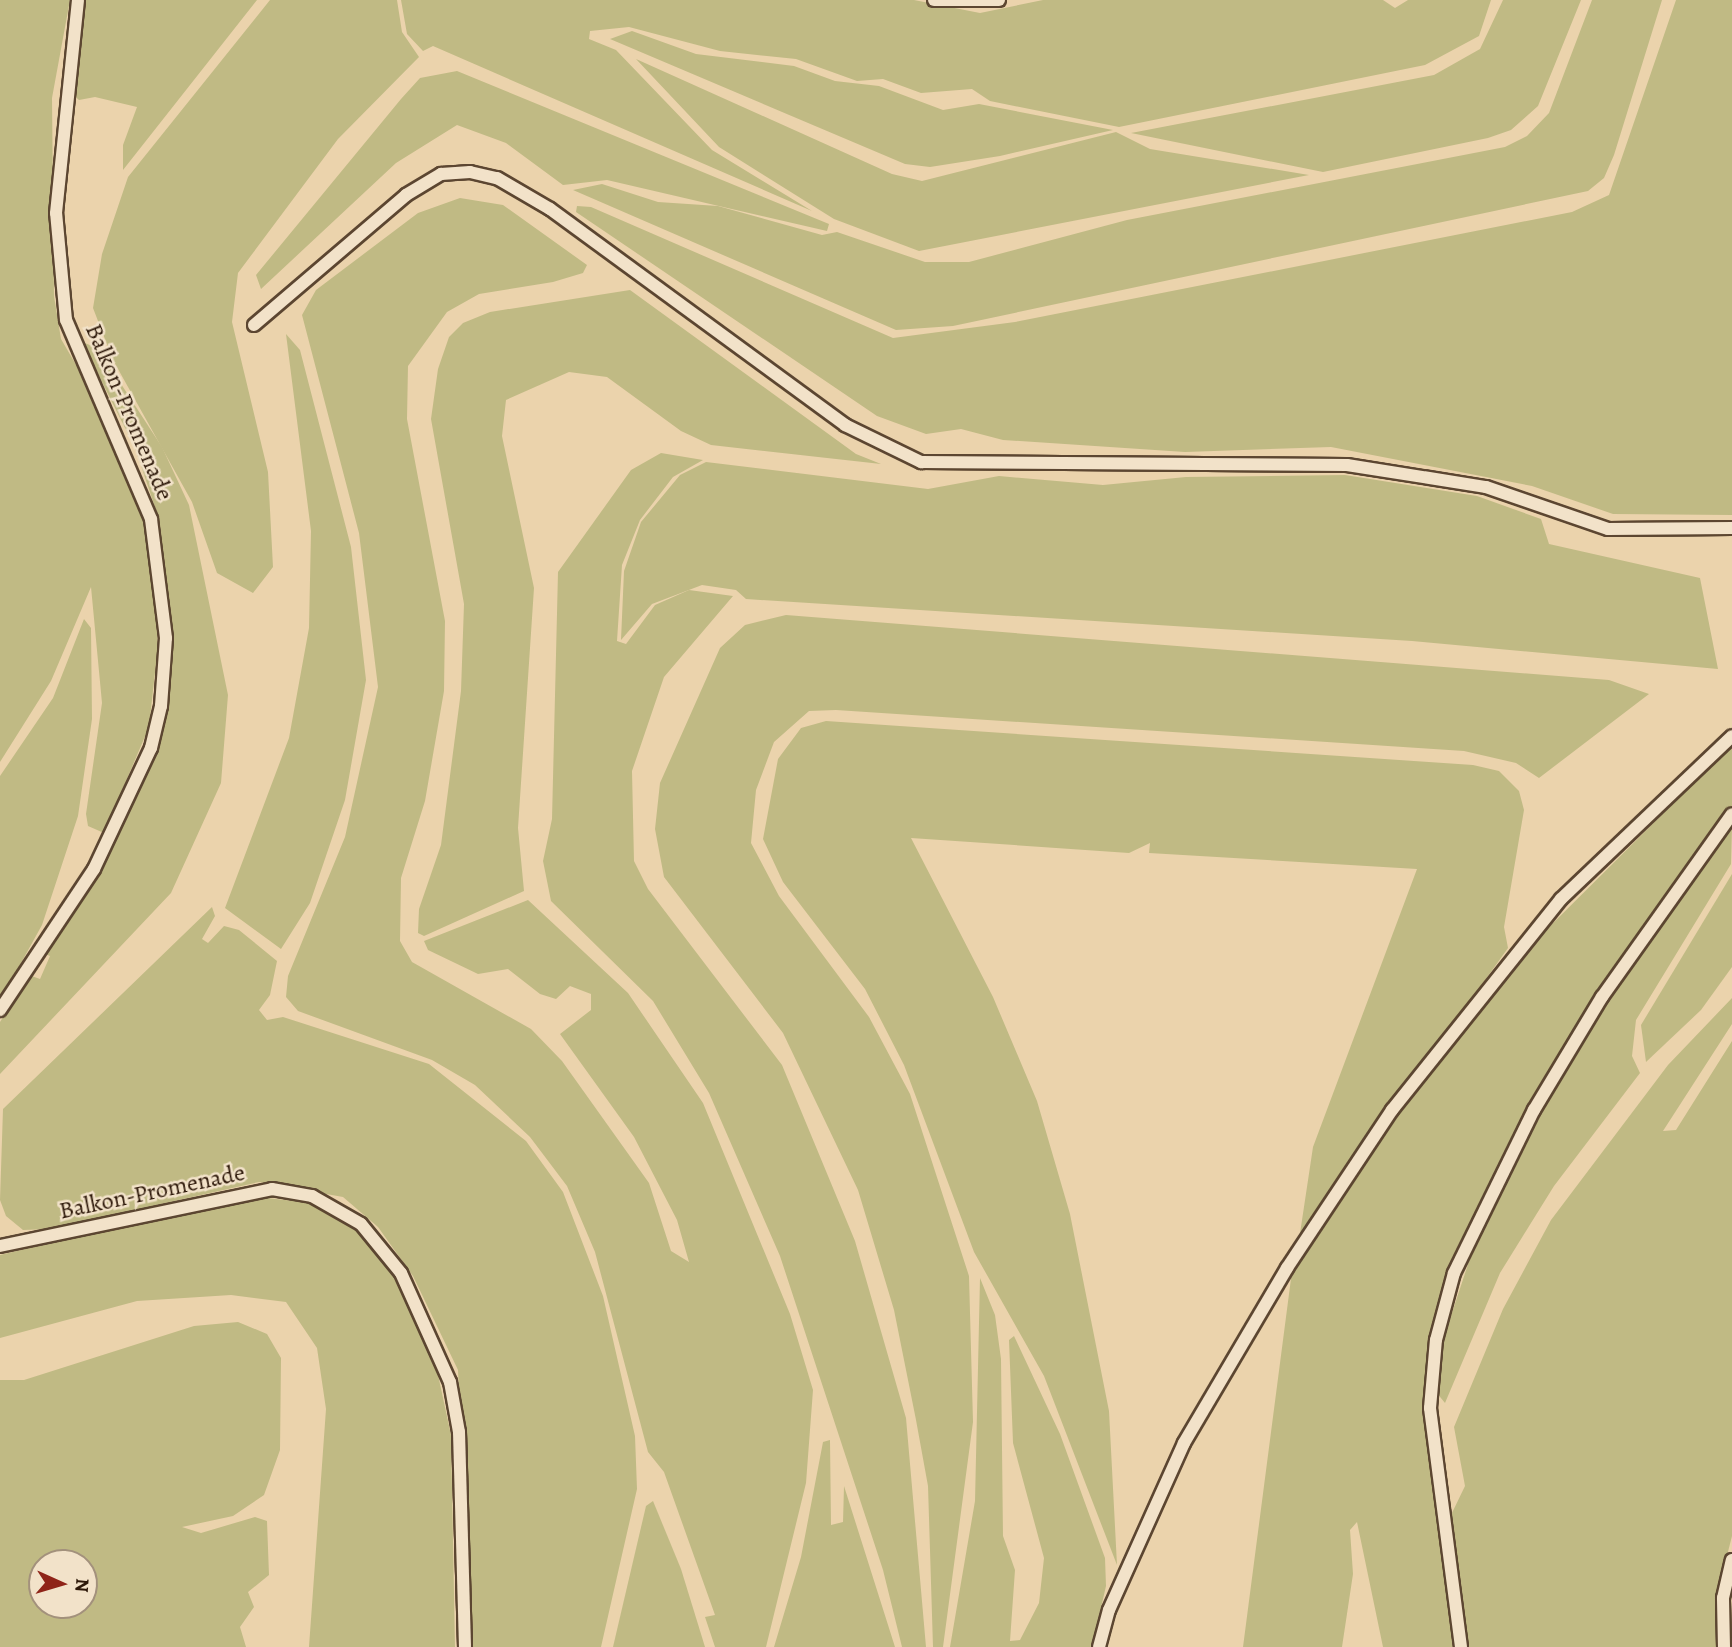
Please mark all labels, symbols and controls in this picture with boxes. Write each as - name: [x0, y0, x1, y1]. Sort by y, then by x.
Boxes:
- street label: Balkon-Promenade: [79, 319, 179, 505]
- street label: Balkon-Promenade: [57, 1158, 247, 1226]
- north arrow: [28, 1549, 98, 1619]
- text: N: [69, 1578, 95, 1593]

